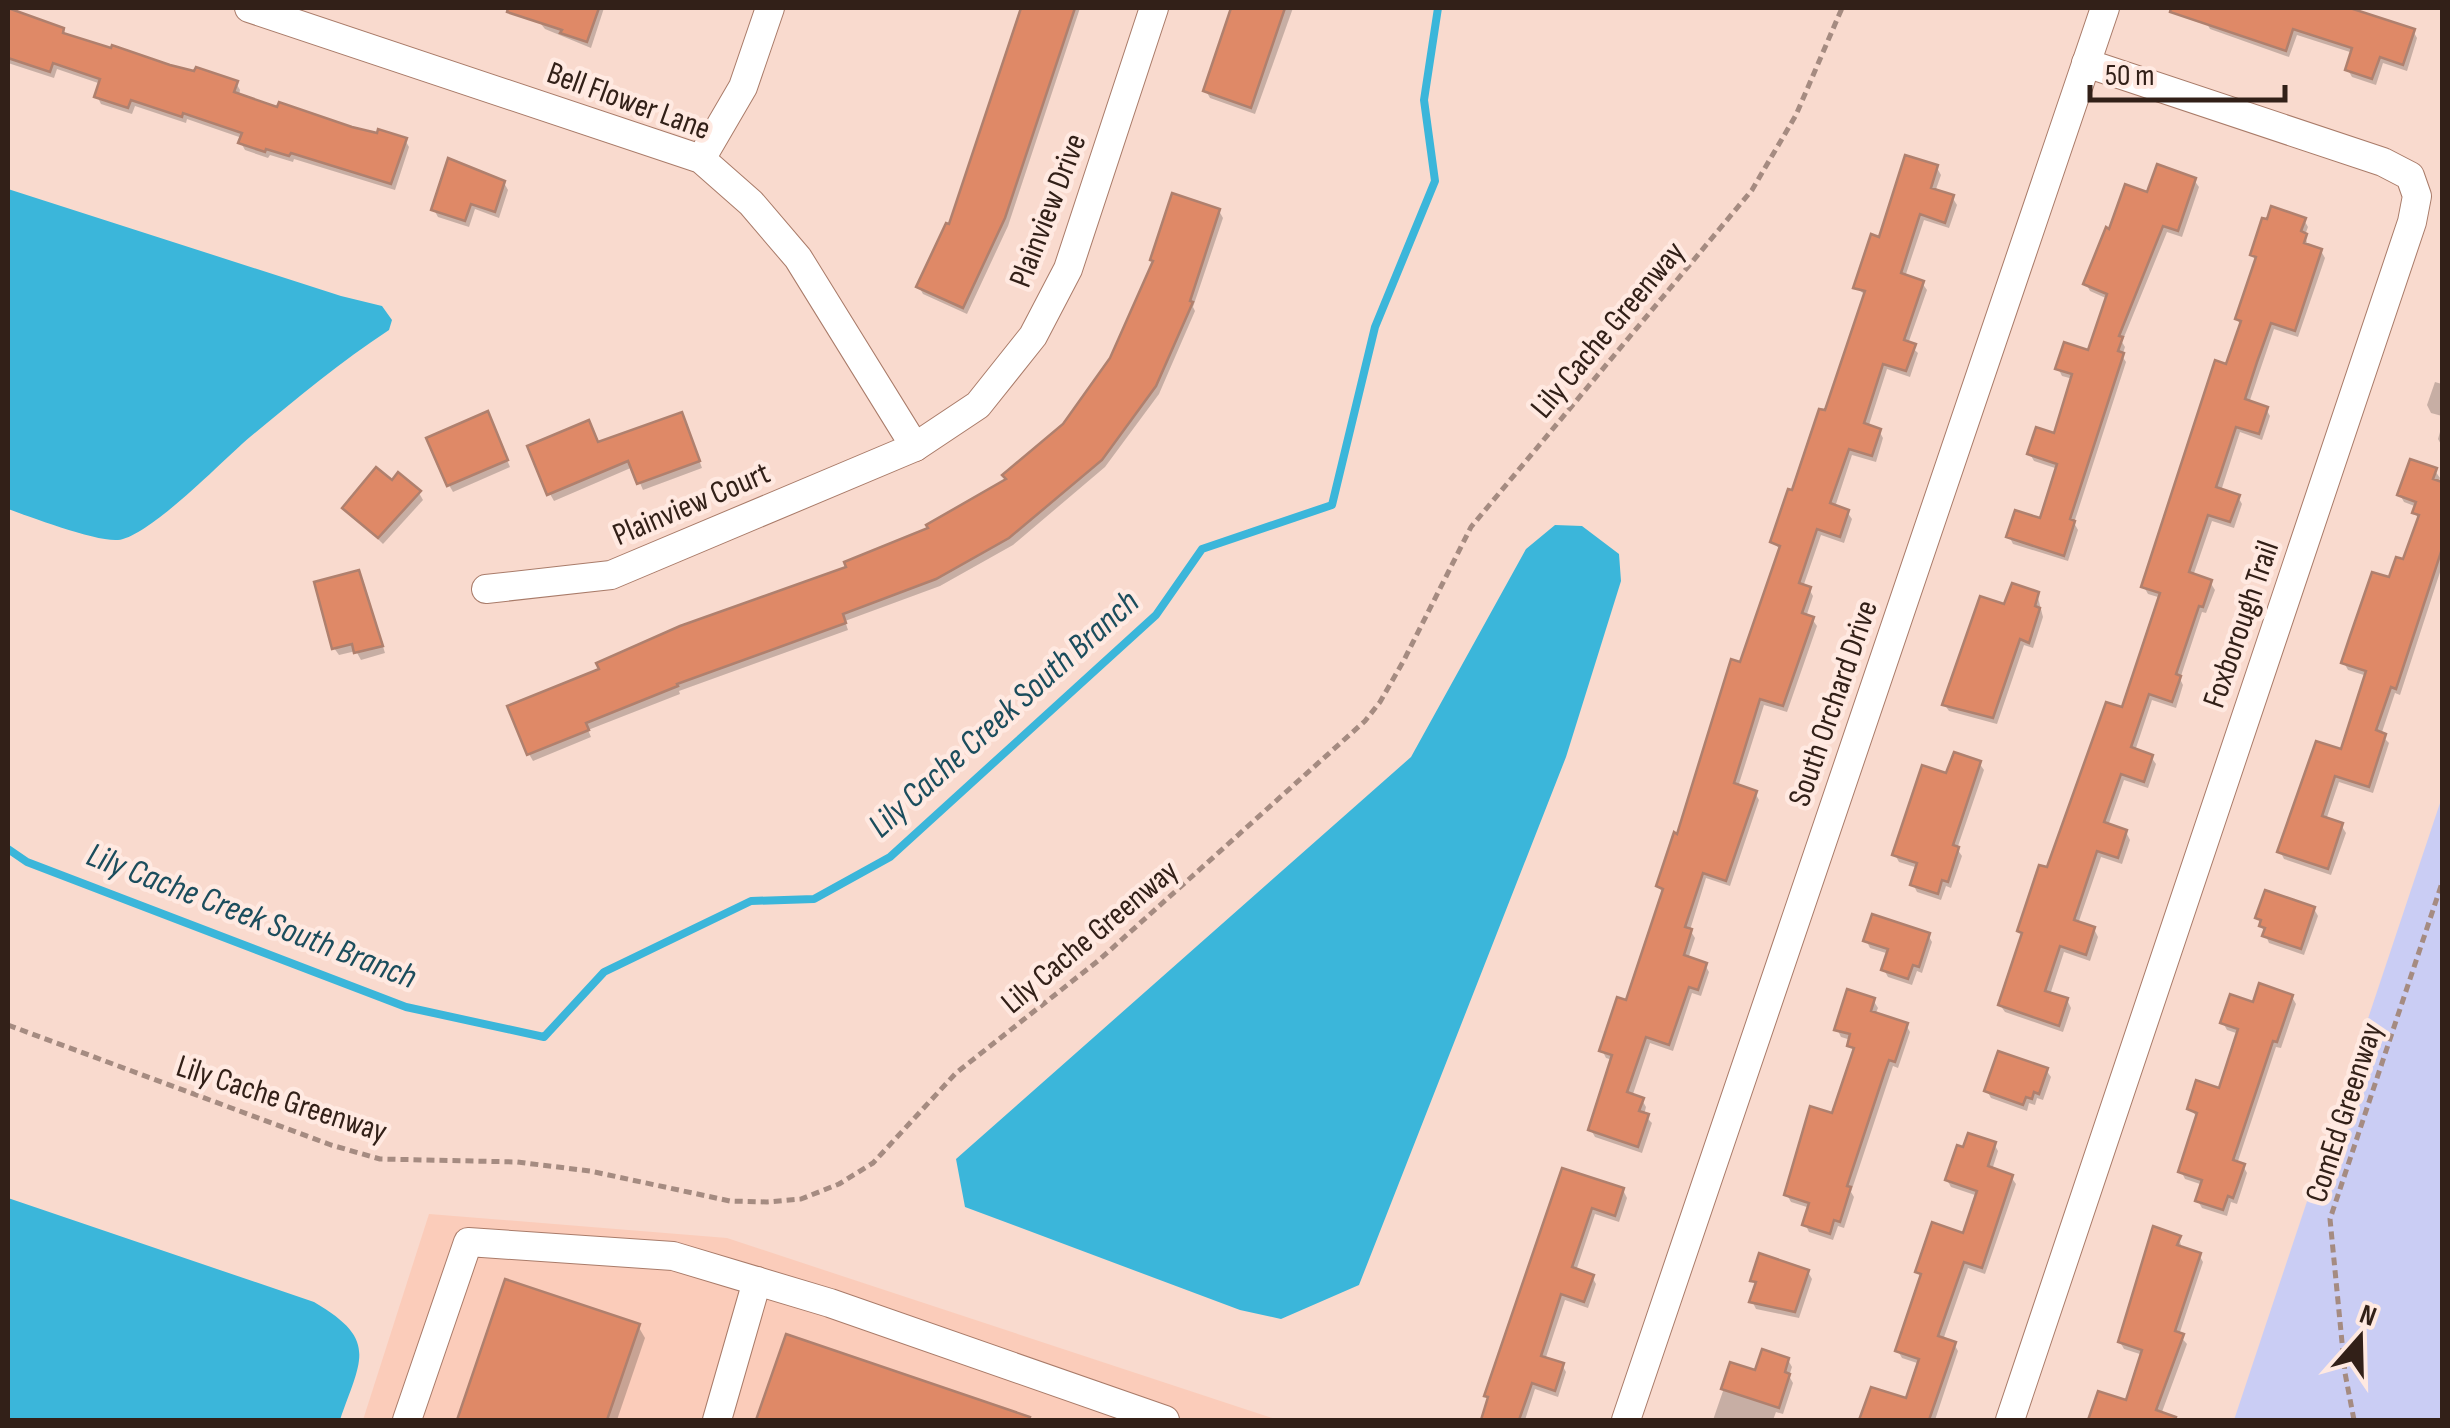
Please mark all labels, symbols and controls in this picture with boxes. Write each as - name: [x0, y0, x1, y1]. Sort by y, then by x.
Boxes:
- scale bar: [2090, 40, 2285, 102]
- street label: Bell Flower Lane: [541, 54, 716, 149]
- text: 50 m: [2105, 58, 2154, 94]
- street label: Plainview Drive: [1001, 128, 1096, 293]
- street label: Lily Cache Greenway: [1523, 234, 1693, 426]
- street label: Plainview Court: [607, 454, 776, 555]
- street label: Foxborough Trail: [2195, 536, 2288, 713]
- water label: Lily Cache Creek South Branch: [860, 581, 1148, 847]
- street label: South Orchard Drive: [1780, 595, 1887, 812]
- water label: Lily Cache Creek South Branch: [81, 834, 422, 999]
- street label: Lily Cache Greenway: [994, 852, 1186, 1022]
- street label: ComEd Greenway: [2297, 1018, 2392, 1207]
- street label: Lily Cache Greenway: [171, 1047, 392, 1152]
- north arrow: [2310, 1288, 2410, 1388]
- text: N: [2355, 1298, 2381, 1334]

